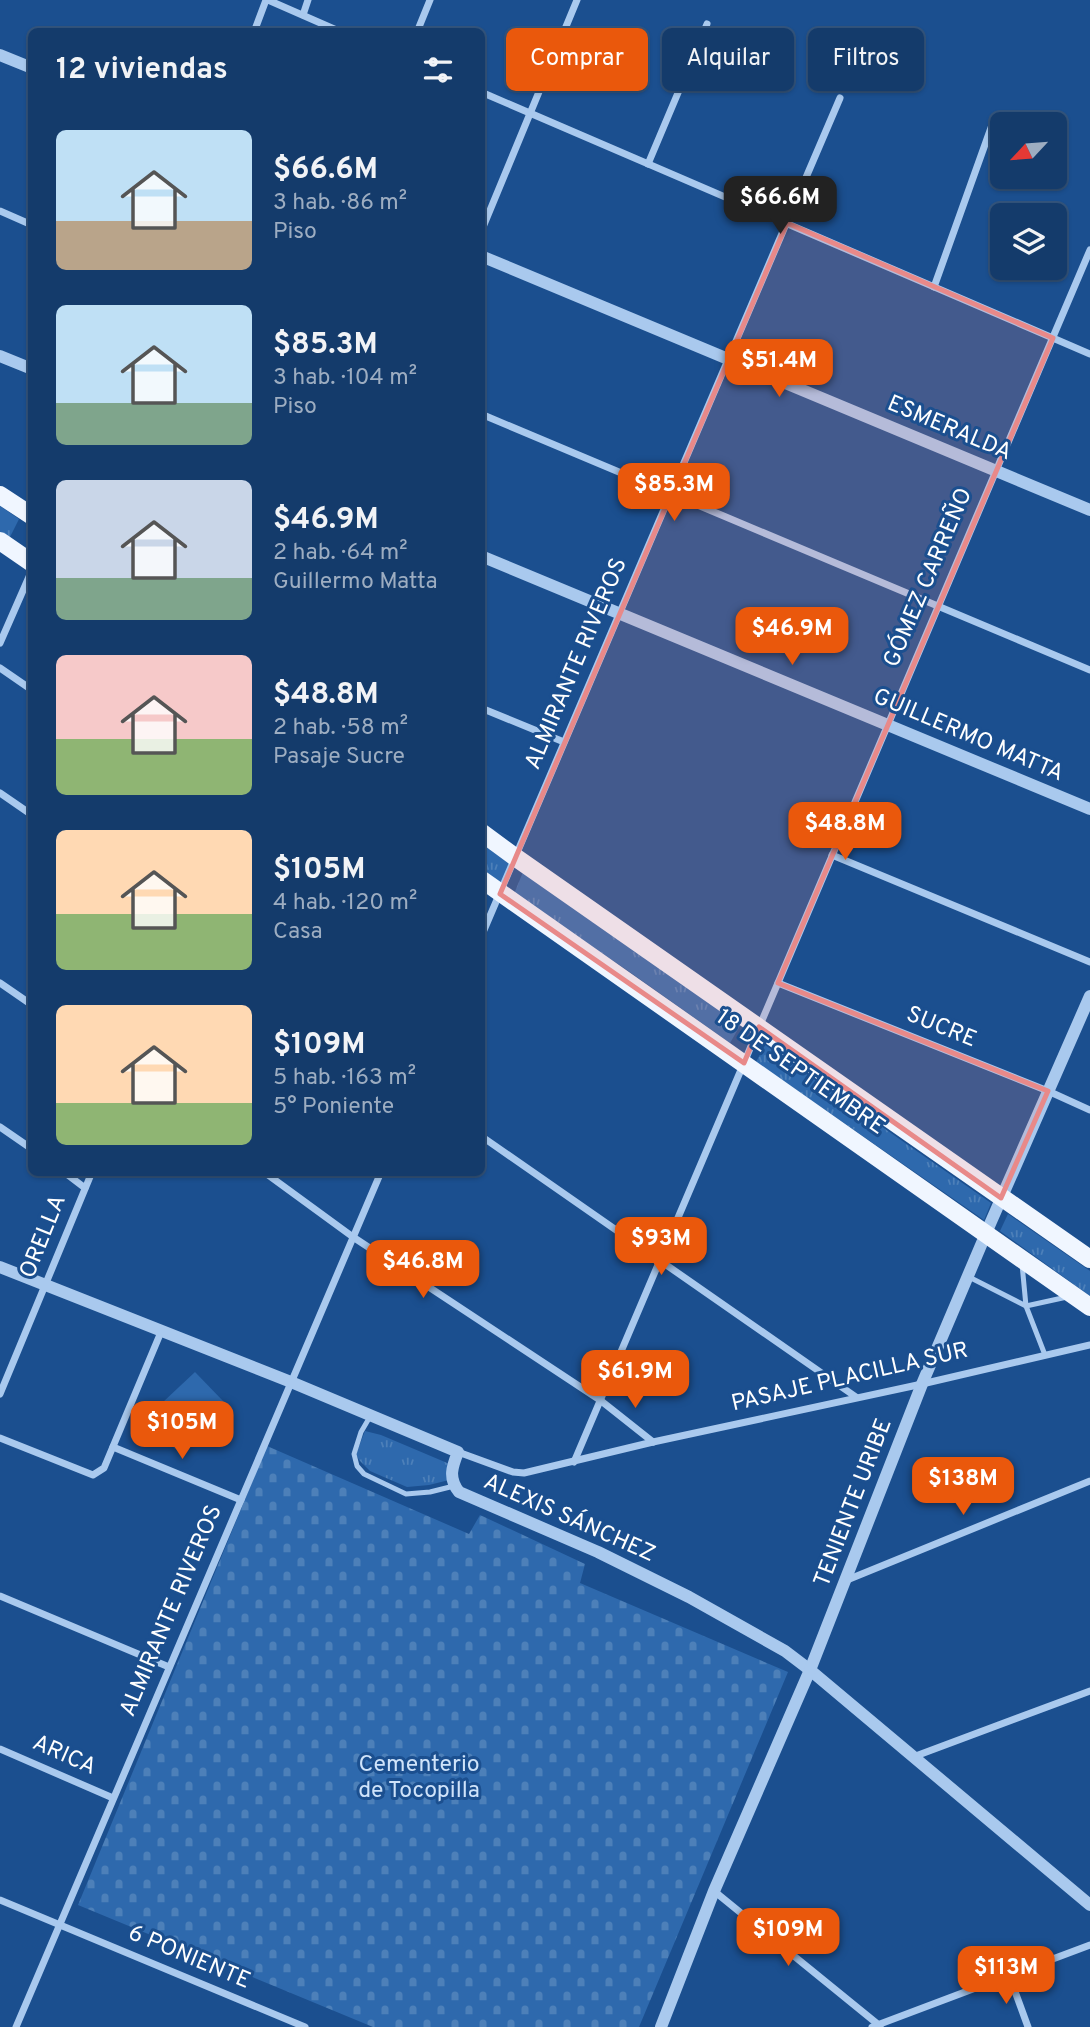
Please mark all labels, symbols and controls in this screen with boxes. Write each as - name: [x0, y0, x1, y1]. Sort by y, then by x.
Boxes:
- chip: Comprar: [506, 28, 648, 91]
- chip: Alquilar: [662, 28, 794, 91]
- chip: Filtros: [808, 28, 924, 91]
- icon: filters: [419, 51, 457, 89]
- text: 12 viviendas: [56, 52, 228, 89]
- north arrow: [990, 112, 1068, 189]
- map controls: [990, 112, 1067, 280]
- text: $66.6M: [273, 152, 378, 189]
- icon: home: [112, 158, 196, 242]
- pin: $66.6M: [723, 176, 837, 236]
- text: $66.6M: [740, 184, 820, 213]
- text: 3 hab. · 86 m²: [273, 189, 407, 218]
- button: layers: [990, 203, 1067, 280]
- text: Piso: [273, 218, 317, 247]
- text: $85.3M: [273, 327, 378, 364]
- icon: home: [112, 333, 196, 417]
- pin: $51.4M: [722, 340, 836, 399]
- text: $51.4M: [741, 347, 817, 376]
- text: 3 hab. · 104 m²: [273, 364, 417, 393]
- street label: ESMERALDA: [882, 390, 1016, 468]
- text: Piso: [273, 393, 317, 422]
- pin: $85.3M: [617, 463, 731, 523]
- text: $85.3M: [634, 471, 714, 500]
- street label: GÓMEZ CARREÑO: [876, 483, 980, 672]
- text: $46.9M: [273, 502, 379, 539]
- icon: home: [112, 508, 196, 592]
- text: 2 hab. · 64 m²: [273, 539, 408, 568]
- street label: ALMIRANTE RIVEROS: [519, 554, 635, 774]
- text: Guillermo Matta: [273, 568, 438, 597]
- pin: $46.9M: [735, 608, 849, 667]
- text: $46.9M: [751, 615, 833, 644]
- text: $48.8M: [273, 677, 379, 714]
- icon: home: [112, 683, 196, 767]
- street label: GUILLERMO MATTA: [868, 683, 1068, 789]
- text: 2 hab. · 58 m²: [273, 714, 408, 743]
- text: Pasaje Sucre: [273, 743, 405, 772]
- pin: $48.8M: [788, 802, 902, 862]
- text: $48.8M: [804, 810, 886, 839]
- text: $105M: [273, 852, 365, 889]
- icon: home: [112, 858, 196, 942]
- text: 4 hab. · 120 m²: [273, 889, 417, 918]
- text: Casa: [273, 918, 323, 947]
- street label: SUCRE: [902, 1001, 980, 1055]
- street label: 18 DE SEPTIEMBRE: [710, 1004, 890, 1142]
- text: $109M: [273, 1027, 366, 1064]
- icon: home: [112, 1033, 196, 1117]
- text: 5 hab. · 163 m²: [273, 1064, 416, 1093]
- text: 5° Poniente: [273, 1093, 394, 1122]
- street label: ORELLA: [14, 1191, 74, 1283]
- pin: $93M: [620, 1218, 702, 1277]
- text: $93M: [631, 1225, 691, 1254]
- pin: $46.8M: [366, 1240, 480, 1300]
- text: $46.8M: [382, 1248, 464, 1277]
- street label: PASAJE PLACILLA SUR: [729, 1337, 971, 1419]
- pin: $61.9M: [578, 1350, 692, 1410]
- text: $61.9M: [597, 1358, 673, 1387]
- pin: $105M: [133, 1402, 231, 1461]
- text: $105M: [147, 1409, 217, 1438]
- street label: TENIENTE URIBE: [809, 1415, 899, 1591]
- pin: $138M: [914, 1458, 1012, 1517]
- text: $138M: [928, 1465, 998, 1494]
- street label: ALEXIS SÁNCHEZ: [479, 1467, 660, 1570]
- street label: ALMIRANTE RIVEROS: [114, 1501, 230, 1721]
- street label: ARICA: [27, 1729, 101, 1783]
- park label: Cementerio de Tocopilla: [358, 1751, 480, 1806]
- pin: $109M: [739, 1909, 837, 1968]
- text: $109M: [753, 1916, 823, 1945]
- street label: 6 PONIENTE: [124, 1919, 254, 1997]
- pin: $113M: [957, 1946, 1055, 2006]
- text: $113M: [974, 1954, 1038, 1983]

